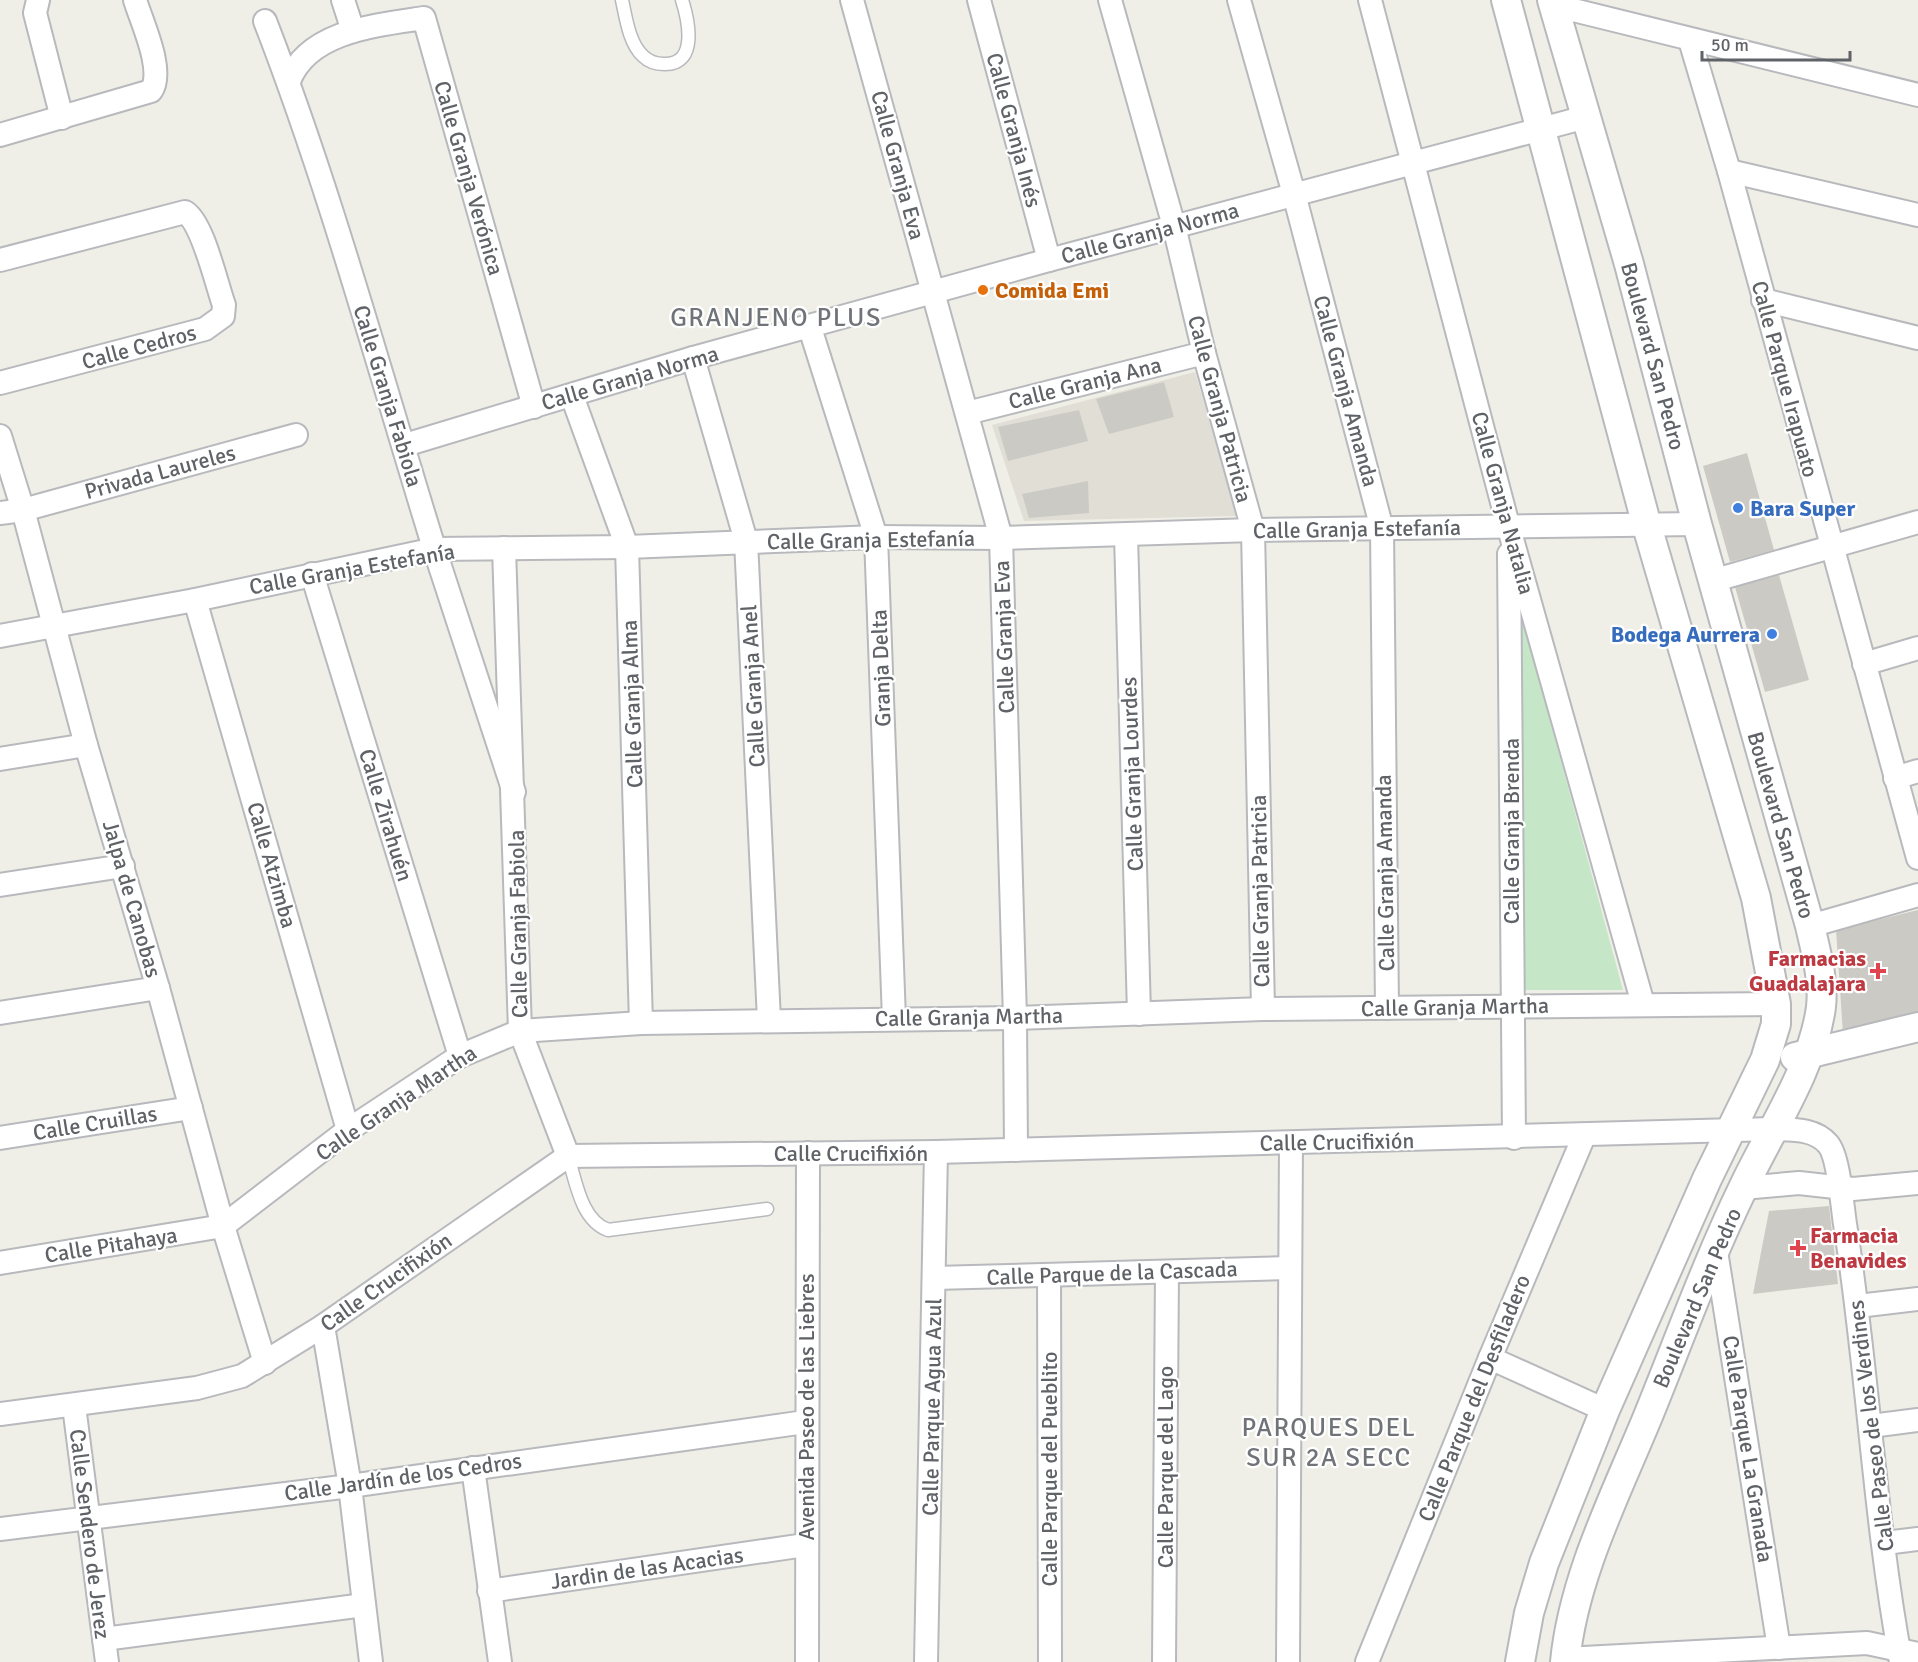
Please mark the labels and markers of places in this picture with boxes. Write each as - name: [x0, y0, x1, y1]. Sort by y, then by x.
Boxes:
- place label: Comida Emi: [995, 277, 1109, 304]
- marker: Comida Emi: [976, 283, 990, 297]
- place label: Bara Super: [1750, 495, 1856, 522]
- marker: Bara Super: [1731, 501, 1745, 515]
- place label: Bodega Aurrera: [1611, 621, 1760, 648]
- marker: Bodega Aurrera: [1765, 627, 1779, 641]
- place label: Farmacias Guadalajara: [1749, 945, 1866, 997]
- marker: Farmacias Guadalajara: [1871, 964, 1885, 978]
- place label: Farmacia Benavides: [1810, 1222, 1907, 1274]
- marker: Farmacia Benavides: [1791, 1241, 1805, 1255]

